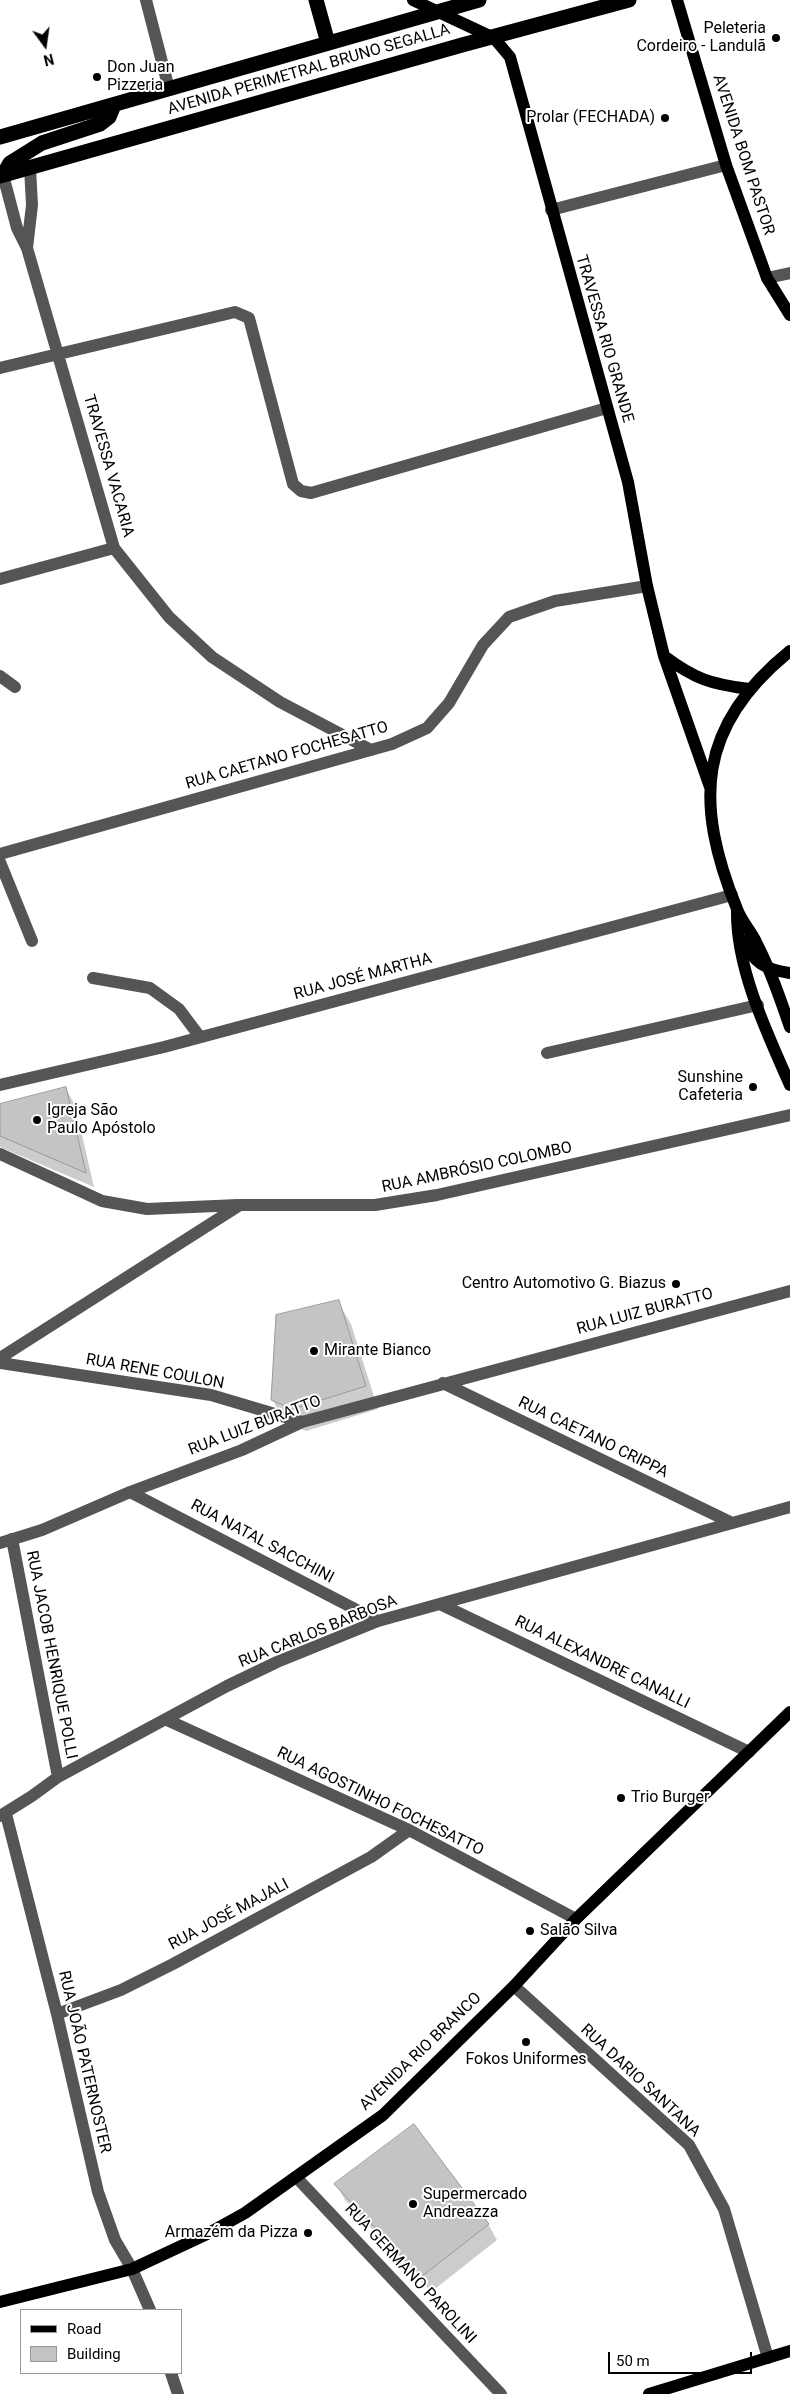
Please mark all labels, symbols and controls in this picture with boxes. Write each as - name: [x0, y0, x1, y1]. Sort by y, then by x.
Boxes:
- place label: Peleteria Cordeiro - Landulã: [636, 19, 766, 57]
- north arrow: [20, 20, 70, 70]
- street label: AVENIDA PERIMETRAL BRUNO SEGALLA: [166, 20, 452, 120]
- marker: Peleteria Cordeiro - Landulã: [770, 32, 782, 44]
- text: N: [42, 51, 55, 69]
- place label: Don Juan Pizzeria: [107, 58, 175, 96]
- marker: Don Juan Pizzeria: [91, 71, 103, 83]
- street label: AVENIDA BOM PASTOR: [708, 72, 778, 238]
- place label: Prolar (FECHADA): [526, 108, 655, 128]
- marker: Prolar (FECHADA): [659, 112, 671, 124]
- street label: TRAVESSA RIO GRANDE: [571, 253, 637, 425]
- street label: TRAVESSA VACARIA: [78, 392, 138, 540]
- street label: RUA CAETANO FOCHESATTO: [183, 718, 391, 794]
- street label: RUA JOSÉ MARTHA: [292, 949, 434, 1005]
- place label: Sunshine Cafeteria: [678, 1068, 743, 1106]
- marker: Sunshine Cafeteria: [747, 1081, 759, 1093]
- place label: Igreja São Paulo Apóstolo: [47, 1101, 156, 1139]
- marker: Igreja São Paulo Apóstolo: [31, 1114, 43, 1126]
- street label: RUA AMBRÓSIO COLOMBO: [380, 1138, 574, 1198]
- place label: Centro Automotivo G. Biazus: [462, 1274, 666, 1294]
- marker: Centro Automotivo G. Biazus: [670, 1278, 682, 1290]
- street label: RUA LUIZ BURATTO: [575, 1285, 715, 1339]
- place label: Mirante Bianco: [324, 1341, 431, 1361]
- marker: Mirante Bianco: [308, 1345, 320, 1357]
- street label: RUA RENE COULON: [84, 1350, 226, 1394]
- street label: RUA LUIZ BURATTO: [186, 1392, 324, 1460]
- street label: RUA CAETANO CRIPPA: [515, 1393, 671, 1483]
- street label: RUA NATAL SACCHINI: [187, 1496, 337, 1588]
- street label: RUA JACOB HENRIQUE POLLI: [21, 1549, 81, 1761]
- street label: RUA CARLOS BARBOSA: [236, 1591, 400, 1673]
- street label: RUA ALEXANDRE CANALLI: [511, 1612, 693, 1714]
- street label: RUA AGOSTINHO FOCHESATTO: [273, 1743, 487, 1861]
- place label: Trio Burger: [631, 1788, 709, 1808]
- marker: Trio Burger: [615, 1792, 627, 1804]
- street label: RUA JOSÉ MAJALI: [166, 1875, 292, 1955]
- place label: Salão Silva: [540, 1921, 618, 1941]
- marker: Salão Silva: [524, 1925, 536, 1937]
- street label: RUA JOÃO PATERNOSTER: [54, 1969, 114, 2155]
- street label: AVENIDA RIO BRANCO: [356, 1989, 486, 2115]
- street label: RUA DARIO SANTANA: [576, 2020, 704, 2142]
- marker: Fokos Uniformes: [520, 2036, 532, 2048]
- place label: Fokos Uniformes: [465, 2050, 587, 2070]
- place label: Supermercado Andreazza: [423, 2185, 527, 2223]
- marker: Supermercado Andreazza: [407, 2198, 419, 2210]
- street label: RUA GERMANO PAROLINI: [340, 2200, 480, 2348]
- place label: Armazém da Pizza: [165, 2223, 298, 2243]
- marker: Armazém da Pizza: [302, 2227, 314, 2239]
- legend: [20, 2309, 182, 2374]
- text: Road: [67, 2320, 101, 2338]
- scale bar: [610, 2342, 754, 2374]
- text: Building: [67, 2345, 121, 2363]
- text: 50 m: [616, 2352, 650, 2370]

